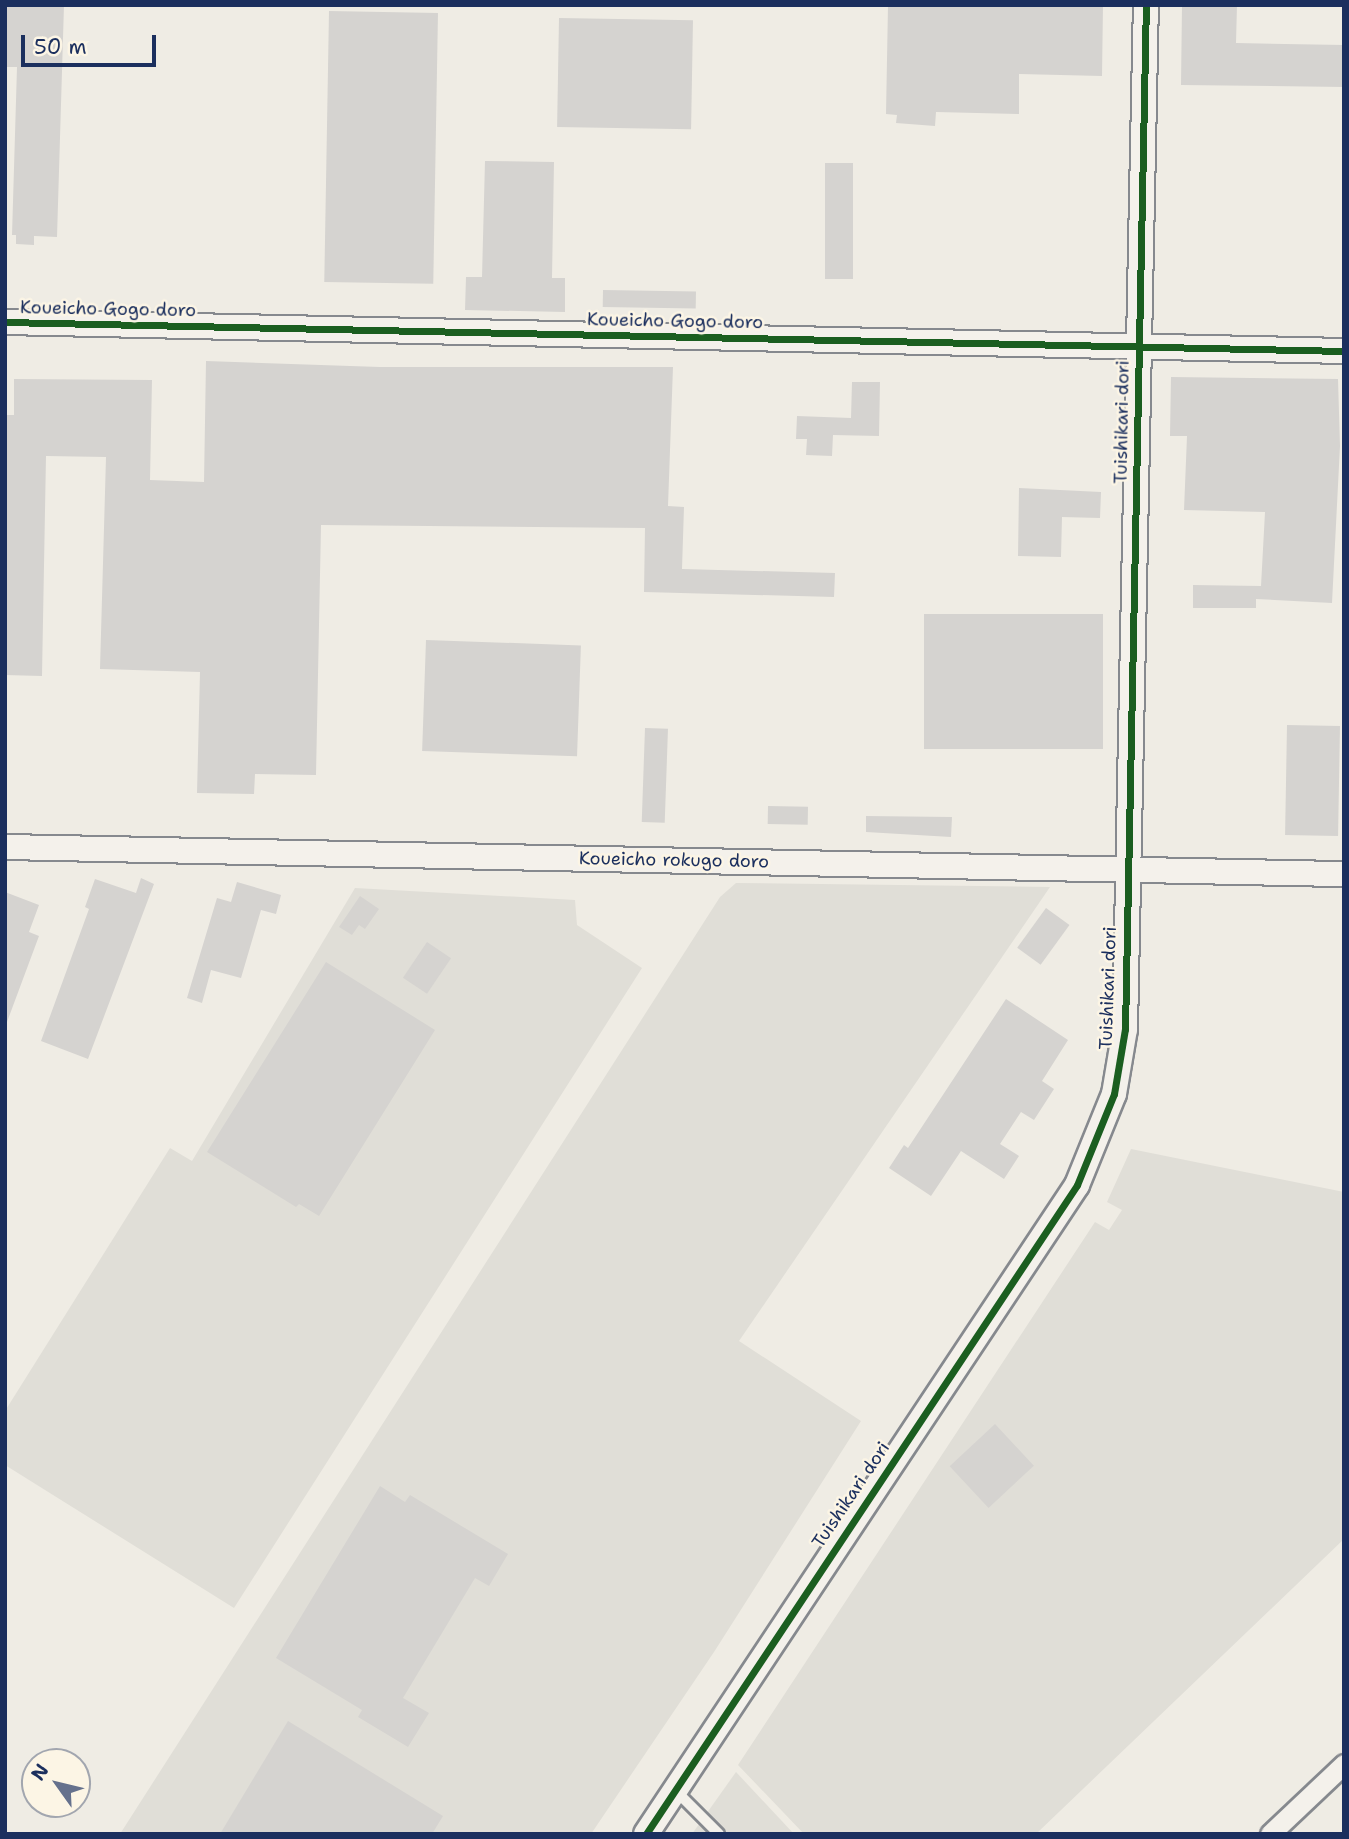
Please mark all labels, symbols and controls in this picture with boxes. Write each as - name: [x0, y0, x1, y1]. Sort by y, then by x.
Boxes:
- scale bar: [24, 21, 159, 65]
- text: 50 m: [34, 33, 87, 61]
- street label: Koueicho Gogo doro: [20, 297, 196, 321]
- street label: Koueicho Gogo doro: [587, 309, 763, 333]
- street label: Tuishikari dori: [1110, 360, 1134, 484]
- street label: Koueicho rokugo doro: [579, 848, 769, 872]
- street label: Tuishikari dori: [1095, 926, 1121, 1050]
- street label: Tuishikari dori: [808, 1438, 894, 1552]
- north arrow: [21, 1748, 91, 1818]
- text: N: [25, 1759, 54, 1785]

